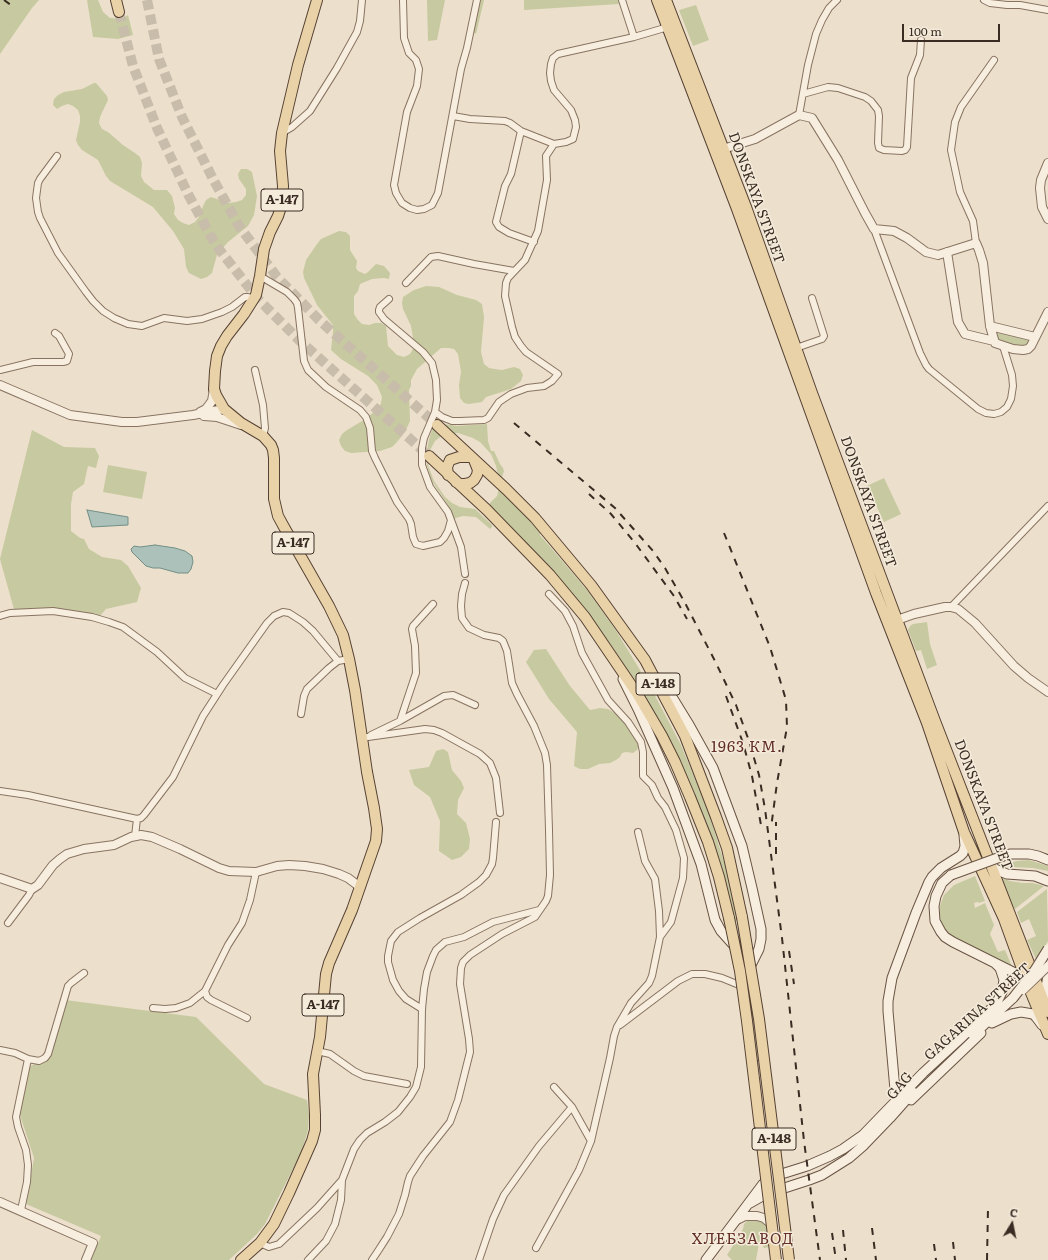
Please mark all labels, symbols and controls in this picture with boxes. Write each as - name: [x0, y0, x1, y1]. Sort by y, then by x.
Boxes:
- scale bar: [904, 16, 1002, 42]
- text: 100 m: [909, 22, 942, 40]
- street label: DONSKAYA STREET: [724, 130, 788, 266]
- road number: А-147: [261, 189, 303, 211]
- street label: DONSKAYA STREET: [836, 434, 900, 570]
- road number: А-147: [272, 532, 314, 554]
- road number: А-148: [636, 673, 680, 695]
- street label: DONSKAYA STREET: [950, 737, 1016, 873]
- district label: 1963 КМ.: [711, 739, 783, 757]
- street label: GAGARINA STREET: [921, 960, 1035, 1064]
- road number: А-147: [302, 994, 344, 1016]
- street label: GAG: [883, 1069, 917, 1103]
- road number: А-148: [752, 1128, 796, 1150]
- north arrow: [992, 1204, 1032, 1244]
- text: С: [1009, 1204, 1019, 1221]
- district label: ХЛЕБЗАВОД: [692, 1231, 794, 1249]

